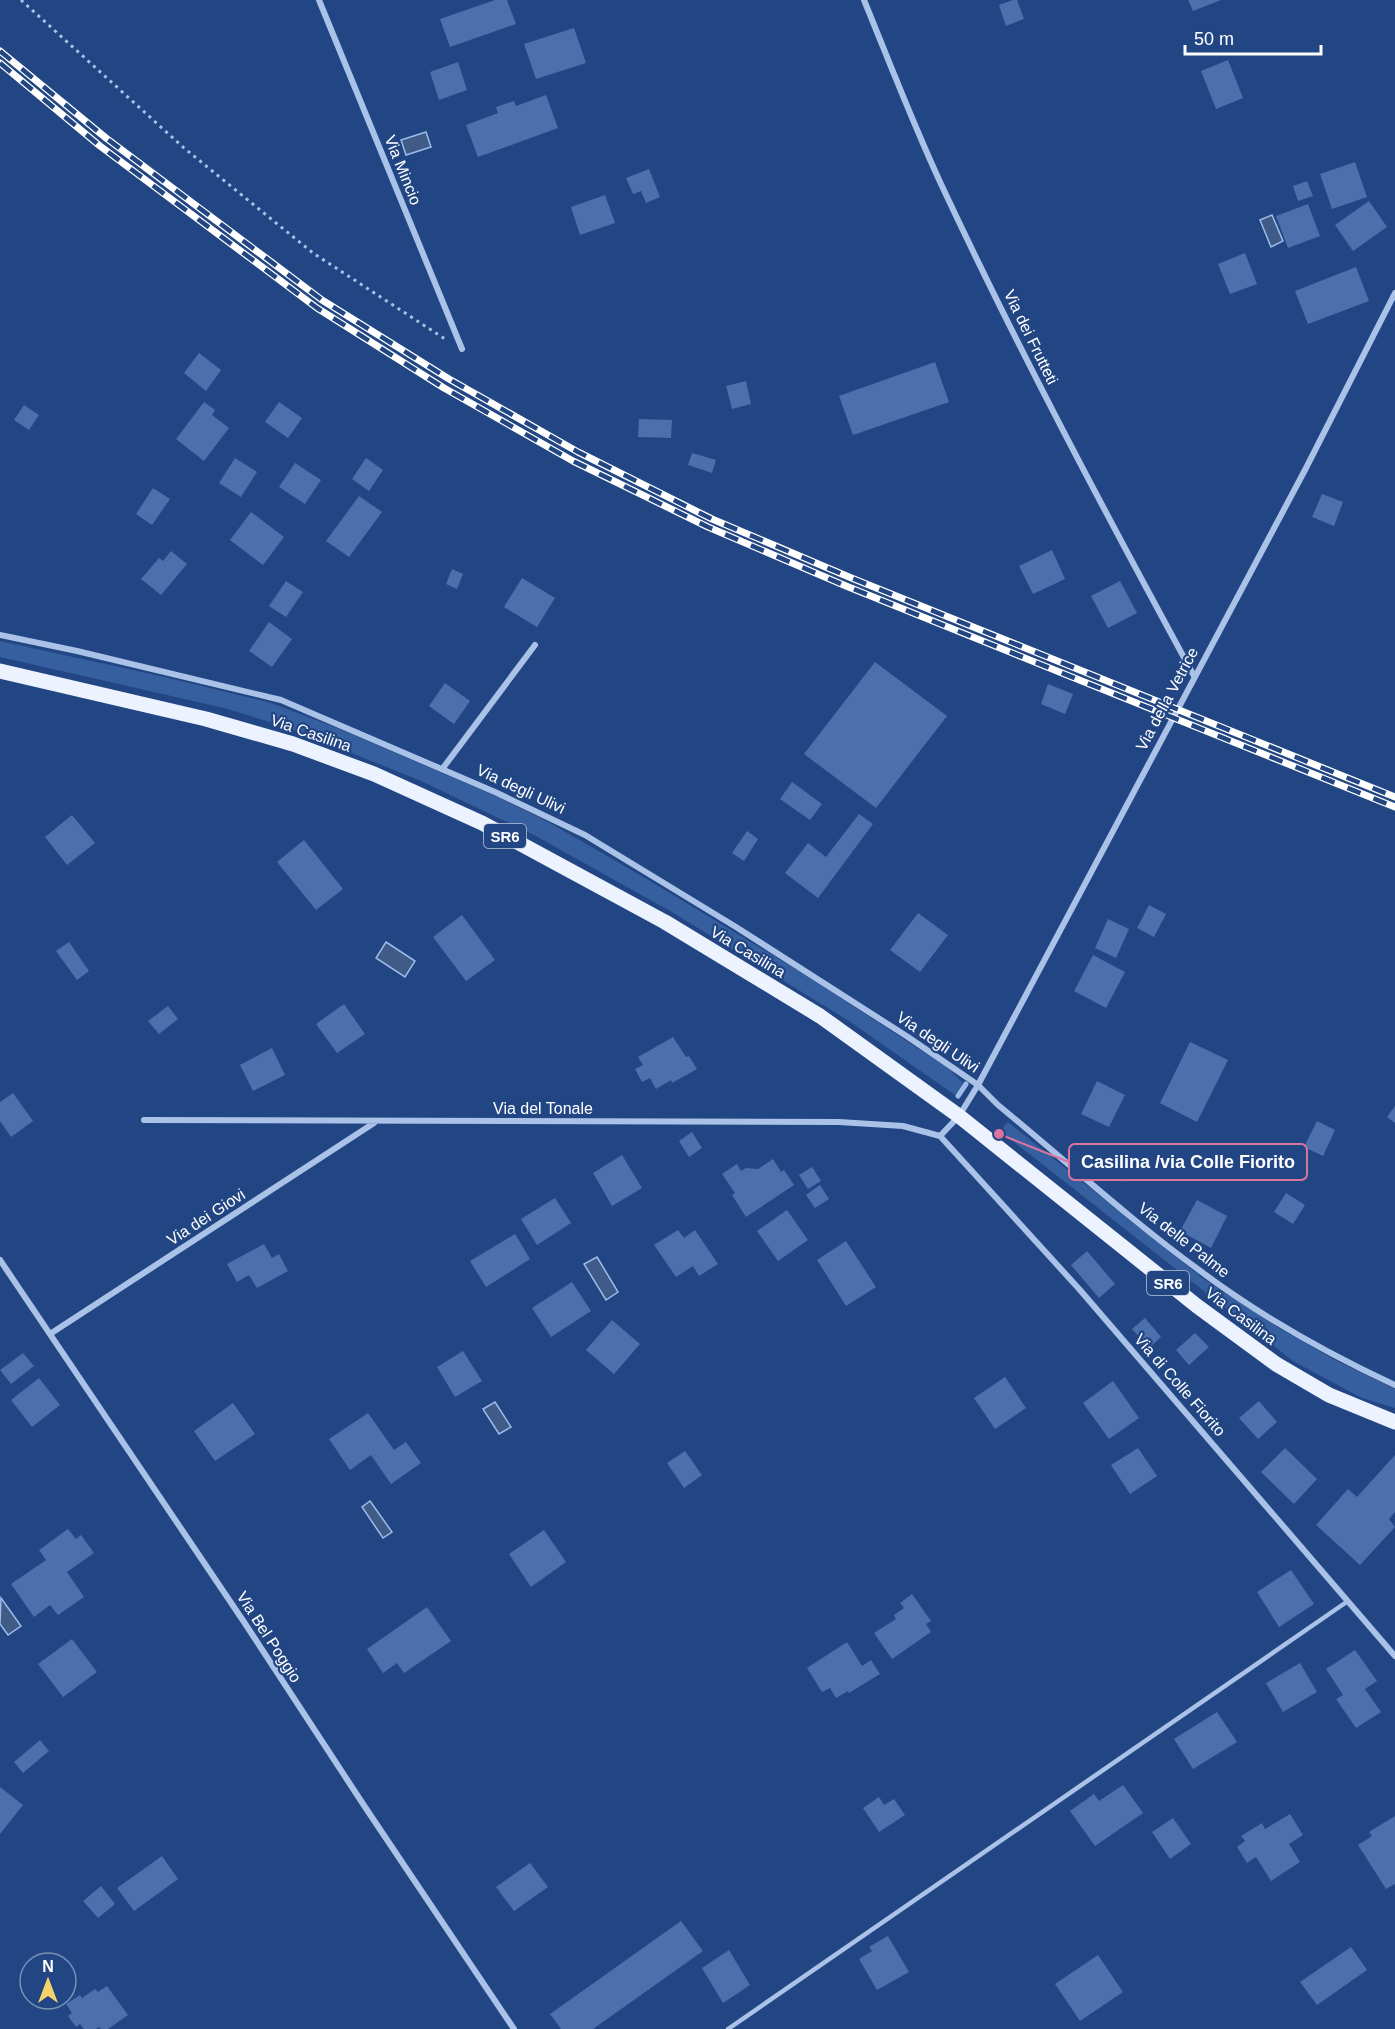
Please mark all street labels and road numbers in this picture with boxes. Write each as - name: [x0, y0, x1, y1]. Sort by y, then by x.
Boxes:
- street label: Via Mincio: [381, 133, 425, 207]
- street label: Via dei Frutteti: [1001, 287, 1061, 387]
- street label: Via della Vetrice: [1133, 644, 1201, 754]
- street label: Via Casilina: [268, 711, 354, 755]
- street label: Via degli Ulivi: [474, 761, 568, 817]
- road number: SR6: [484, 824, 526, 848]
- street label: Via Casilina: [708, 923, 789, 981]
- street label: Via degli Ulivi: [894, 1008, 982, 1076]
- street label: Via del Tonale: [493, 1100, 593, 1117]
- street label: Via dei Giovi: [164, 1185, 248, 1249]
- street label: Via delle Palme: [1135, 1199, 1233, 1281]
- road number: SR6: [1147, 1271, 1189, 1295]
- street label: Via Casilina: [1202, 1284, 1280, 1348]
- street label: Via di Colle Fiorito: [1131, 1331, 1229, 1440]
- street label: Via Bel Poggio: [233, 1588, 305, 1686]

